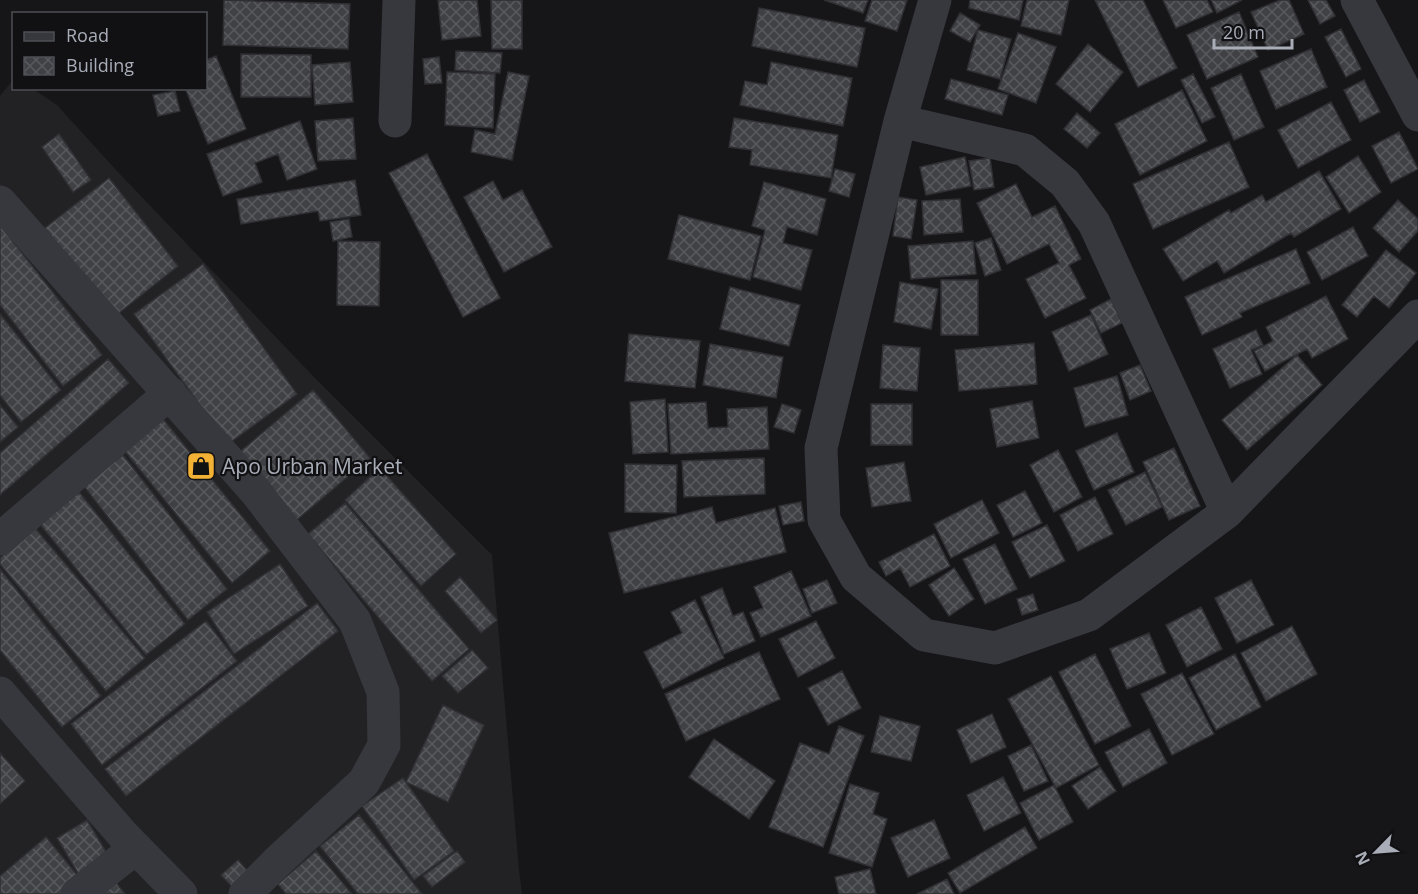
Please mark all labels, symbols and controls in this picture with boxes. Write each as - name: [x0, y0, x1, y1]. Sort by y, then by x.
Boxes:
- legend: [12, 12, 207, 90]
- scale bar: [1214, 12, 1292, 50]
- text: 20 m: [1223, 20, 1265, 44]
- text: Road: [66, 23, 109, 47]
- text: Building: [66, 53, 134, 77]
- shop icon: Apo Urban Market: [185, 450, 217, 482]
- place label: Apo Urban Market: [222, 452, 402, 480]
- north arrow: [1346, 822, 1406, 882]
- text: N: [1350, 848, 1375, 869]

